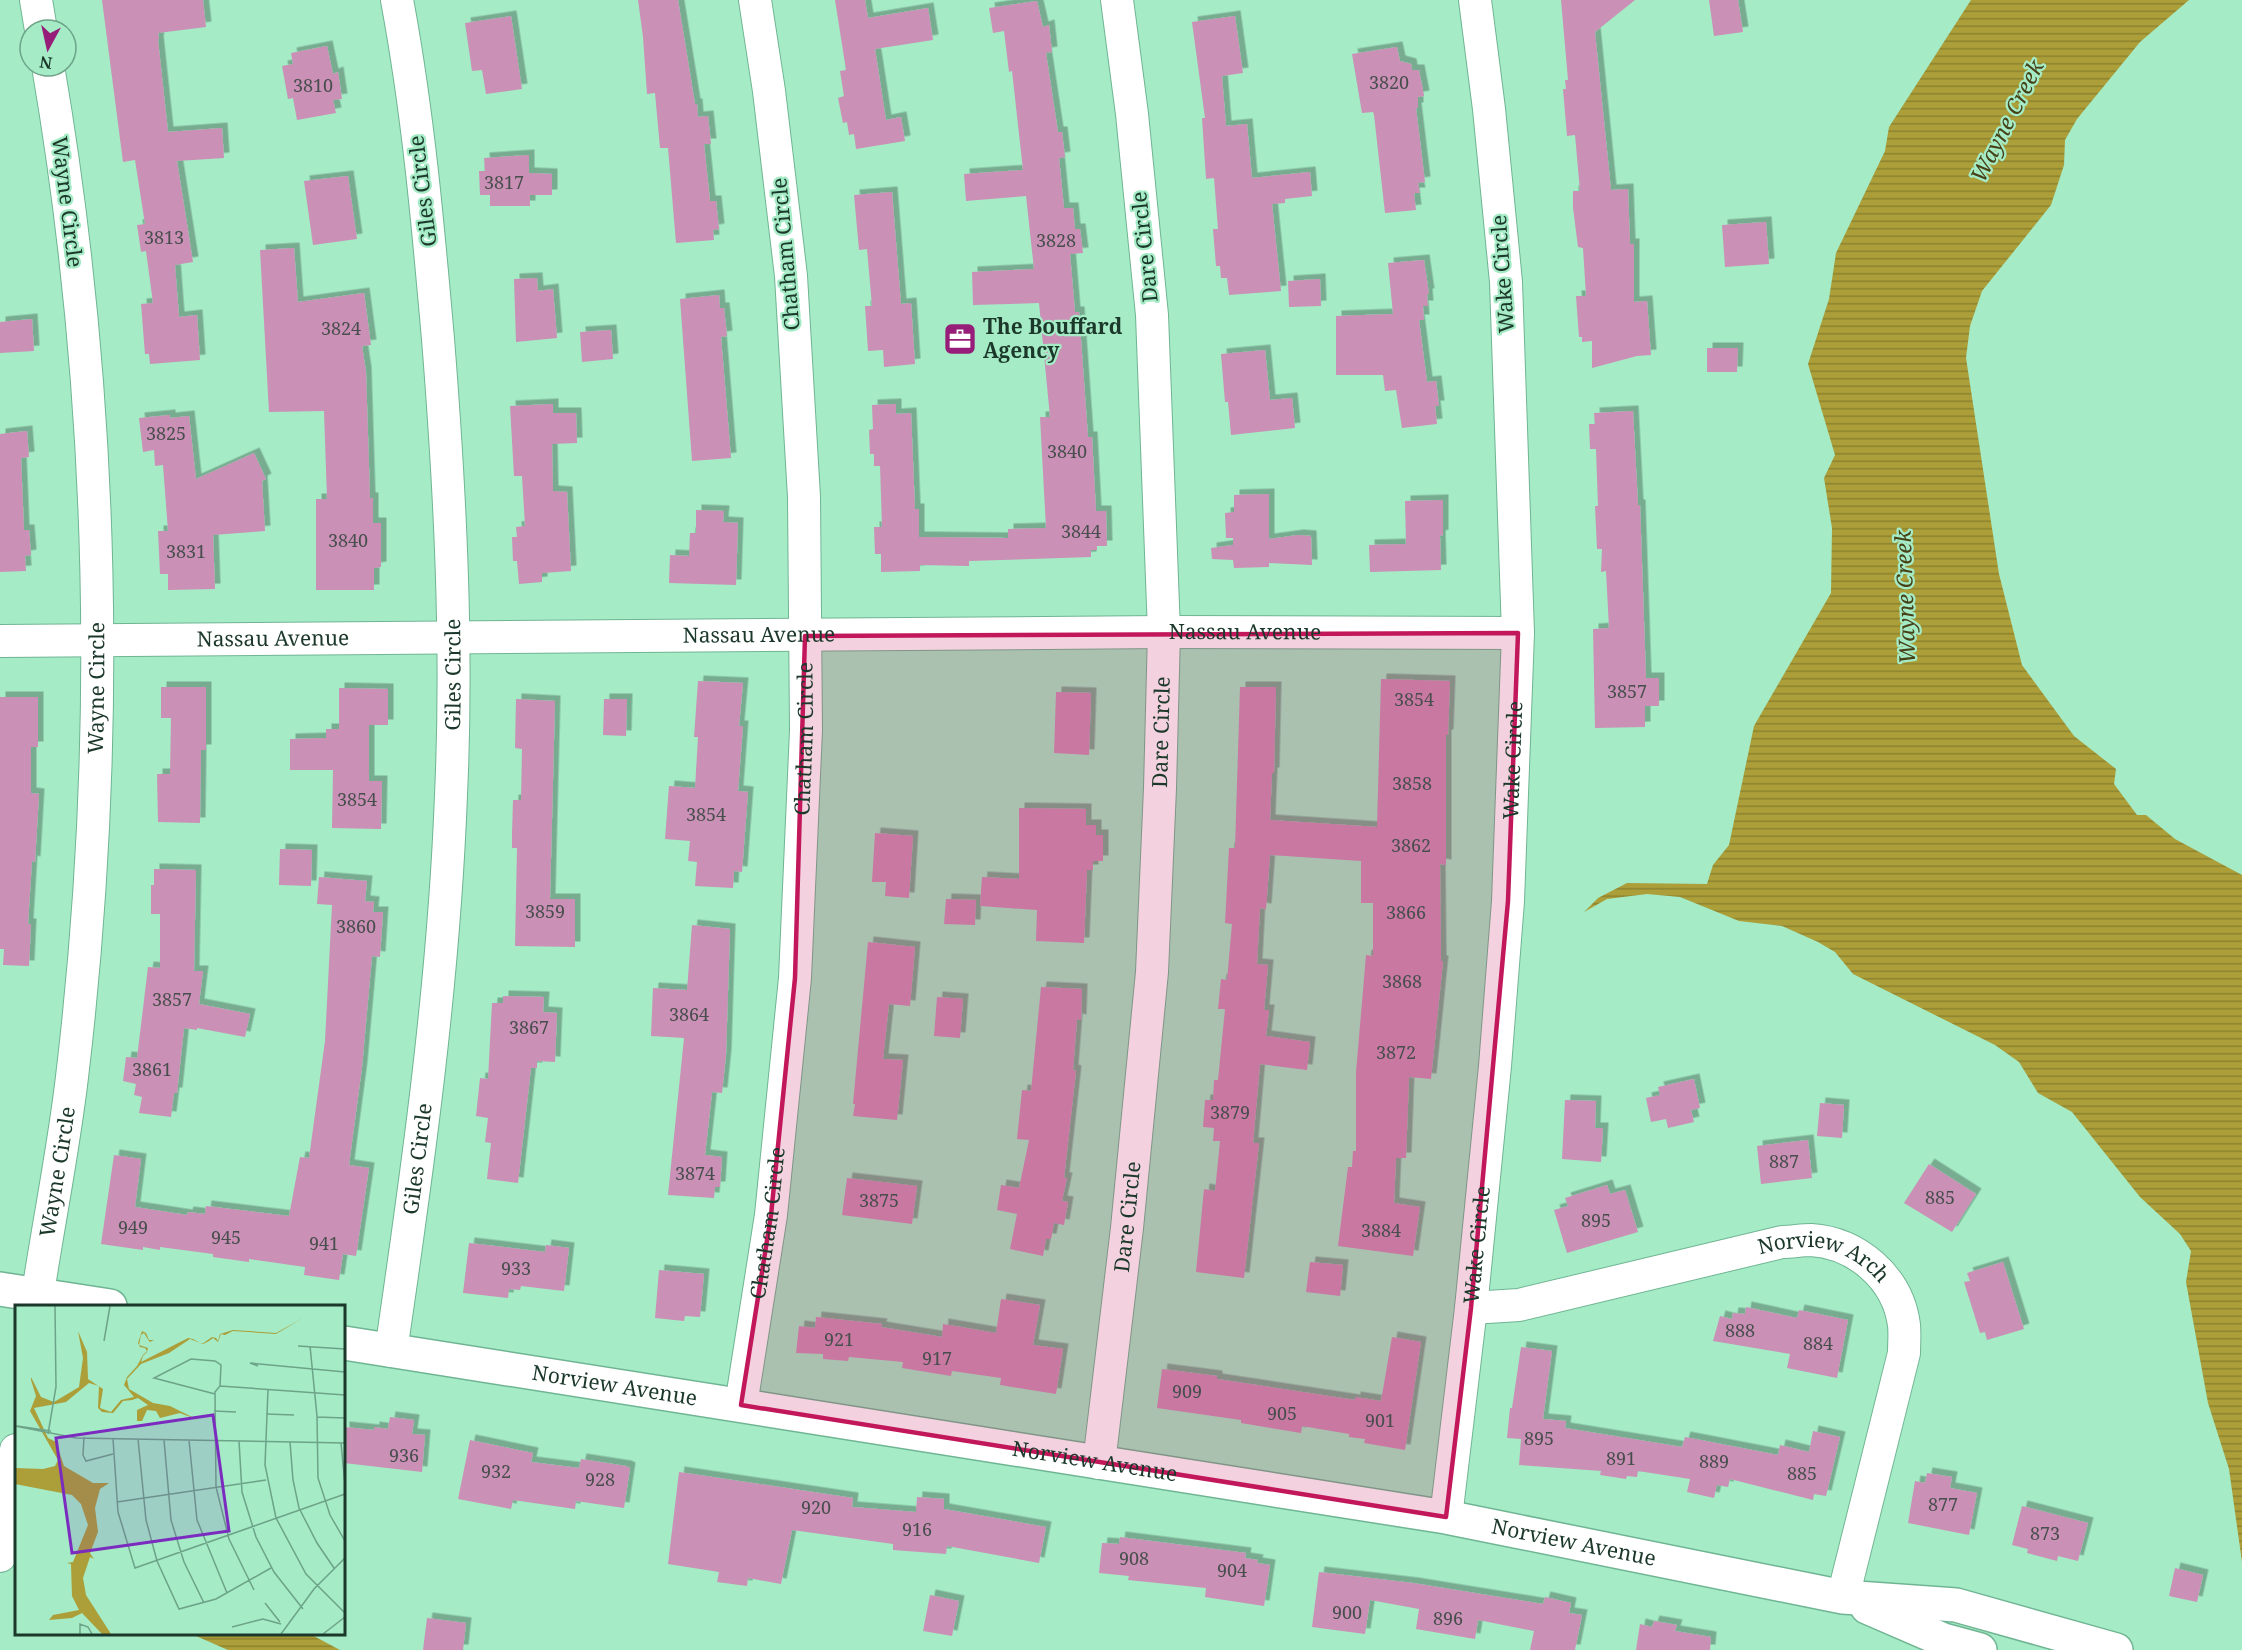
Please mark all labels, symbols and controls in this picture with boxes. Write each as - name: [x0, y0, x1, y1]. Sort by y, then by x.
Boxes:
- north arrow: [18, 18, 78, 78]
- text: N: [38, 51, 54, 75]
- water label: Wayne Creek: [1962, 53, 2050, 187]
- house number: 3820: [1369, 70, 1409, 94]
- house number: 3810: [293, 73, 333, 97]
- street label: Giles Circle: [401, 134, 443, 248]
- street label: Wayne Circle: [46, 135, 90, 269]
- house number: 3817: [484, 170, 524, 194]
- street label: Chatham Circle: [764, 176, 806, 332]
- street label: Dare Circle: [1124, 190, 1164, 304]
- street label: Wake Circle: [1484, 214, 1520, 334]
- house number: 3813: [144, 225, 184, 249]
- house number: 3828: [1036, 228, 1076, 252]
- place label: The Bouffard Agency: [983, 312, 1123, 364]
- house number: 3824: [321, 316, 361, 340]
- office icon: The Bouffard Agency: [942, 321, 978, 357]
- house number: 3825: [146, 421, 186, 445]
- house number: 3840: [1047, 439, 1087, 463]
- house number: 3844: [1061, 519, 1101, 543]
- house number: 3840: [328, 528, 368, 552]
- water label: Wayne Creek: [1887, 528, 1921, 664]
- house number: 3831: [166, 539, 206, 563]
- street label: Nassau Avenue: [1169, 617, 1321, 645]
- street label: Giles Circle: [438, 618, 467, 731]
- street label: Nassau Avenue: [683, 620, 835, 649]
- street label: Wayne Circle: [81, 622, 110, 754]
- street label: Nassau Avenue: [197, 623, 349, 652]
- street label: Chatham Circle: [787, 662, 819, 816]
- street label: Dare Circle: [1145, 676, 1176, 788]
- house number: 3857: [1607, 679, 1647, 703]
- house number: 3854: [1394, 687, 1434, 711]
- street label: Wake Circle: [1496, 700, 1528, 820]
- house number: 3858: [1392, 771, 1432, 795]
- house number: 3854: [337, 787, 377, 811]
- house number: 3854: [686, 802, 726, 826]
- house number: 3862: [1391, 833, 1431, 857]
- house number: 3859: [525, 899, 565, 923]
- house number: 3866: [1386, 900, 1426, 924]
- house number: 3860: [336, 914, 376, 938]
- house number: 3868: [1382, 969, 1422, 993]
- house number: 3857: [152, 987, 192, 1011]
- house number: 3864: [669, 1002, 709, 1026]
- house number: 3867: [509, 1015, 549, 1039]
- house number: 3872: [1376, 1040, 1416, 1064]
- house number: 3861: [132, 1057, 172, 1081]
- house number: 3879: [1210, 1100, 1250, 1124]
- street label: Giles Circle: [396, 1101, 438, 1216]
- street label: Wayne Circle: [32, 1105, 81, 1239]
- street label: Chatham Circle: [743, 1145, 791, 1301]
- house number: 887: [1769, 1149, 1799, 1173]
- street label: Dare Circle: [1107, 1160, 1146, 1274]
- house number: 3874: [675, 1161, 715, 1185]
- street label: Wake Circle: [1456, 1184, 1496, 1305]
- house number: 885: [1925, 1185, 1955, 1209]
- house number: 3875: [859, 1188, 899, 1212]
- house number: 895: [1581, 1208, 1611, 1232]
- house number: 949: [118, 1215, 148, 1239]
- house number: 3884: [1361, 1218, 1401, 1242]
- house number: 945: [211, 1225, 241, 1249]
- street label: Norview Arch: [1755, 1225, 1897, 1288]
- house number: 941: [309, 1231, 339, 1255]
- house number: 933: [501, 1256, 531, 1280]
- inset map: [15, 1305, 345, 1635]
- house number: 888: [1725, 1318, 1755, 1342]
- house number: 921: [824, 1327, 854, 1351]
- house number: 884: [1803, 1331, 1833, 1355]
- house number: 917: [922, 1346, 952, 1370]
- street label: Norview Avenue: [530, 1358, 699, 1412]
- house number: 909: [1172, 1379, 1202, 1403]
- house number: 905: [1267, 1401, 1297, 1425]
- house number: 901: [1365, 1408, 1395, 1432]
- house number: 895: [1524, 1426, 1554, 1450]
- street label: Norview Avenue: [1010, 1434, 1179, 1487]
- house number: 936: [389, 1443, 419, 1467]
- house number: 891: [1606, 1446, 1636, 1470]
- house number: 889: [1699, 1449, 1729, 1473]
- house number: 932: [481, 1459, 511, 1483]
- house number: 885: [1787, 1461, 1817, 1485]
- house number: 928: [585, 1467, 615, 1491]
- house number: 877: [1928, 1492, 1958, 1516]
- house number: 920: [801, 1495, 831, 1519]
- street label: Norview Avenue: [1489, 1512, 1659, 1572]
- house number: 916: [902, 1517, 932, 1541]
- house number: 873: [2030, 1521, 2060, 1545]
- house number: 908: [1119, 1546, 1149, 1570]
- house number: 904: [1217, 1558, 1247, 1582]
- house number: 900: [1332, 1600, 1362, 1624]
- house number: 896: [1433, 1606, 1463, 1630]

